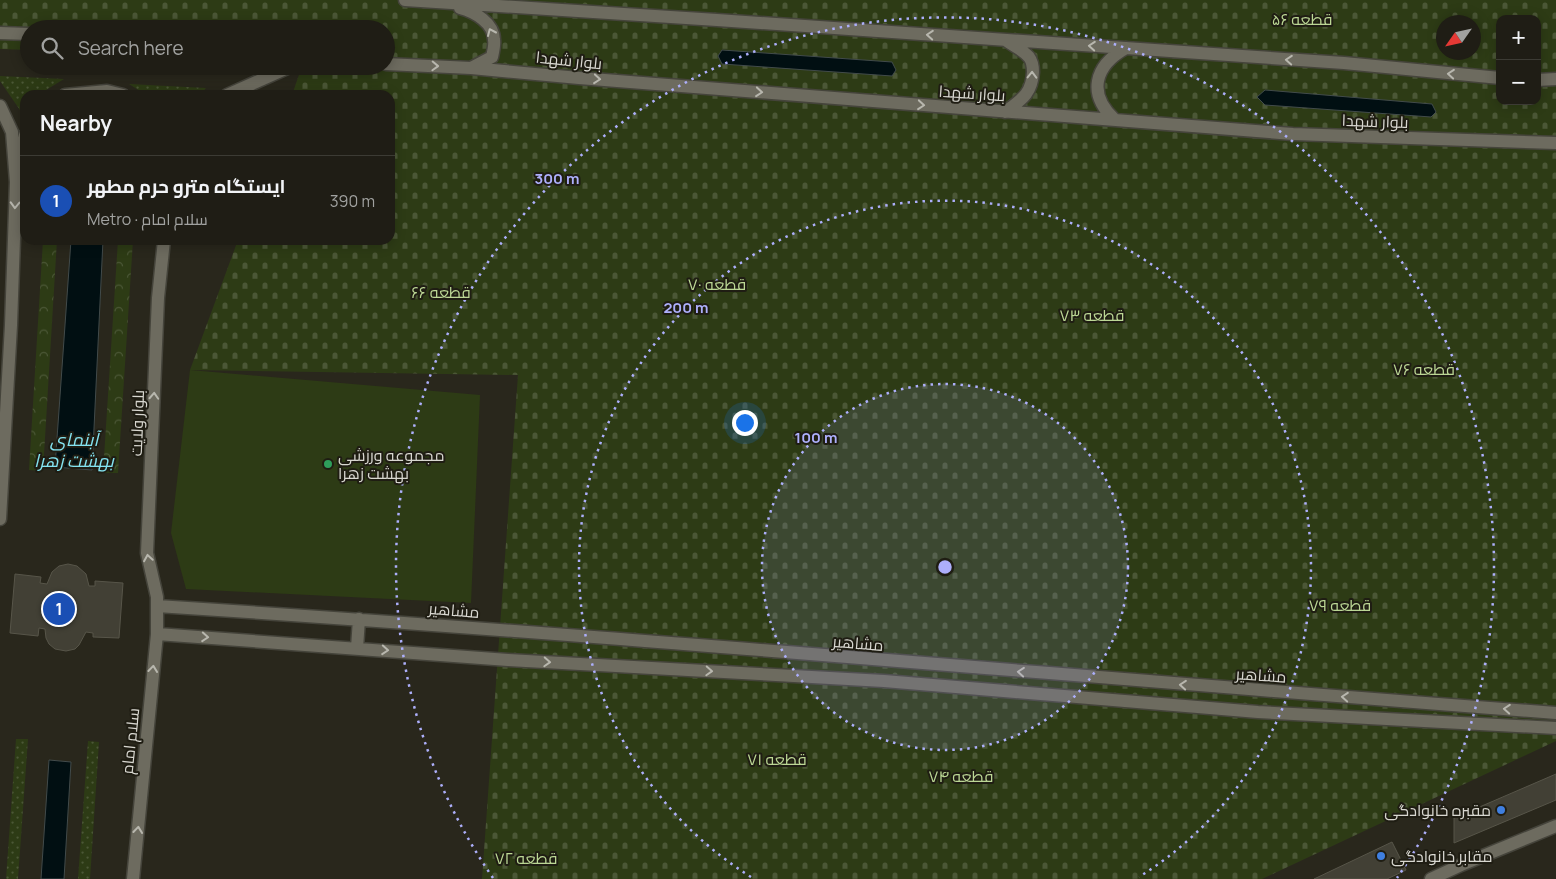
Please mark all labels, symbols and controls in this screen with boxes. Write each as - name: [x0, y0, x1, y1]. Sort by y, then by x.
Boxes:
- park label: قطعه ۵۶: [1272, 8, 1332, 30]
- north arrow: [1436, 15, 1481, 60]
- map controls: [1496, 15, 1541, 105]
- button: +: [1496, 15, 1541, 60]
- search box: [20, 20, 395, 75]
- one-way arrow: [487, 28, 497, 37]
- one-way arrow: [926, 29, 934, 40]
- icon: search: [38, 34, 66, 62]
- text: Search here: [78, 35, 184, 61]
- one-way arrow: [1088, 41, 1096, 52]
- street label: بلوار شهدا: [535, 46, 603, 74]
- one-way arrow: [1285, 54, 1293, 65]
- button: −: [1496, 60, 1541, 105]
- one-way arrow: [431, 61, 439, 72]
- one-way arrow: [1447, 68, 1455, 79]
- one-way arrow: [1027, 71, 1038, 79]
- one-way arrow: [593, 74, 601, 85]
- street label: بلوار شهدا: [938, 80, 1006, 106]
- one-way arrow: [755, 87, 763, 98]
- one-way arrow: [917, 99, 925, 110]
- text: Nearby: [40, 109, 112, 137]
- street label: بلوار شهدا: [1341, 109, 1409, 133]
- text: 300 m: [535, 168, 579, 189]
- text: ایستگاه مترو حرم مطهر: [87, 173, 286, 199]
- text: 1: [52, 190, 60, 212]
- text: 390 m: [330, 190, 375, 212]
- one-way arrow: [9, 201, 20, 209]
- text: Metro · سلام امام: [87, 208, 208, 230]
- park label: قطعه ۷۰: [688, 273, 746, 295]
- park label: قطعه ۶۶: [411, 281, 471, 303]
- text: 200 m: [663, 297, 709, 318]
- park label: قطعه ۷۳: [1059, 304, 1125, 326]
- park label: قطعه ۷۶: [1393, 358, 1455, 380]
- street label: بلوار ولایت: [125, 389, 149, 457]
- one-way arrow: [148, 391, 159, 399]
- your location: [732, 410, 758, 436]
- water label: آبنمای بهشت زهرا: [34, 427, 115, 472]
- text: 100 m: [795, 427, 837, 448]
- place label: مجموعه ورزشی بهشت زهرا: [338, 444, 444, 484]
- marker: مجموعه ورزشی بهشت زهرا: [322, 458, 334, 470]
- one-way arrow: [144, 554, 154, 562]
- centre of rings: [936, 558, 954, 576]
- pin: 1: [43, 590, 75, 628]
- park label: قطعه ۷۹: [1309, 594, 1371, 616]
- street label: مشاهیر: [427, 597, 480, 623]
- street label: مشاهیر: [831, 630, 884, 656]
- one-way arrow: [202, 632, 210, 643]
- one-way arrow: [381, 644, 389, 655]
- one-way arrow: [543, 656, 551, 667]
- street label: مشاهیر: [1234, 662, 1287, 688]
- one-way arrow: [148, 664, 159, 672]
- one-way arrow: [706, 665, 714, 676]
- one-way arrow: [1017, 667, 1025, 678]
- one-way arrow: [1179, 680, 1187, 691]
- one-way arrow: [1341, 692, 1349, 703]
- one-way arrow: [1503, 704, 1511, 715]
- street label: سلام امام: [116, 707, 145, 775]
- park label: قطعه ۷۱: [747, 748, 807, 770]
- park label: قطعه ۷۴: [929, 765, 993, 787]
- place label: مقبره خانوادگی: [1384, 799, 1491, 821]
- marker: مقبره خانوادگی: [1495, 804, 1507, 816]
- one-way arrow: [132, 826, 143, 834]
- place label: مقابر خانوادگی: [1391, 845, 1493, 867]
- park label: قطعه ۷۲: [495, 847, 557, 869]
- marker: مقابر خانوادگی: [1375, 850, 1387, 862]

